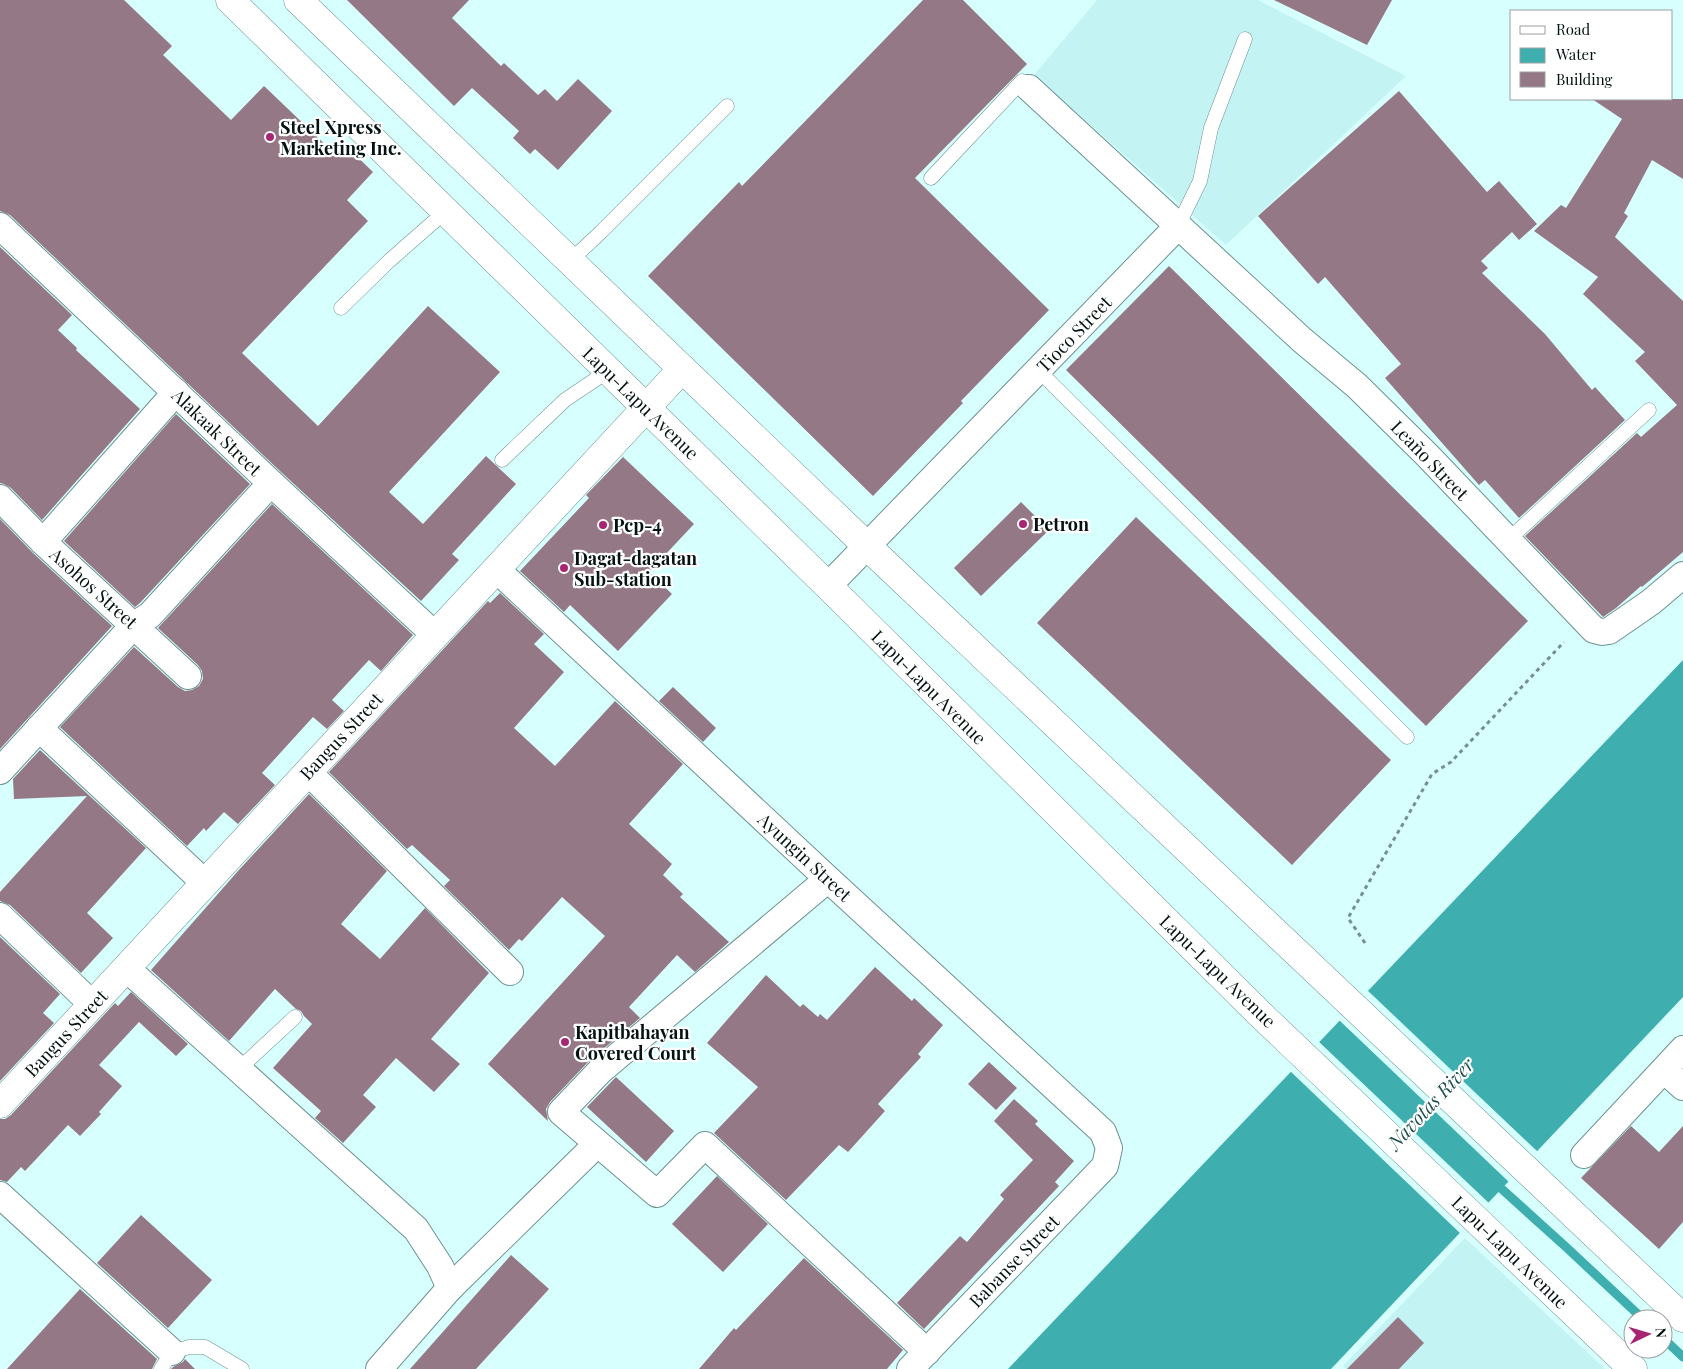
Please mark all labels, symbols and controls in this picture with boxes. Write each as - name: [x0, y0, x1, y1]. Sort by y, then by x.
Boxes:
- legend: [1510, 10, 1673, 100]
- text: Road: [1556, 19, 1590, 39]
- text: Water: [1555, 44, 1596, 64]
- text: Building: [1556, 69, 1613, 89]
- place label: Steel Xpress Marketing Inc.: [280, 115, 402, 160]
- marker: Steel Xpress Marketing Inc.: [264, 131, 276, 143]
- street label: Tioco Street: [1031, 290, 1117, 377]
- street label: Lapu-Lapu Avenue: [578, 341, 704, 465]
- street label: Alakaak Street: [166, 383, 267, 481]
- street label: Leaño Street: [1386, 415, 1475, 506]
- place label: Petron: [1033, 512, 1089, 536]
- place label: Pcp-4: [613, 513, 662, 537]
- marker: Petron: [1017, 518, 1029, 530]
- marker: Pcp-4: [597, 519, 609, 531]
- street label: Asohos Street: [44, 541, 144, 634]
- place label: Dagat-dagatan Sub-station: [574, 546, 697, 591]
- marker: Dagat-dagatan Sub-station: [558, 562, 570, 574]
- street label: Lapu-Lapu Avenue: [866, 624, 992, 750]
- street label: Bangus Street: [294, 687, 388, 785]
- street label: Ayungin Street: [752, 807, 857, 907]
- street label: Lapu-Lapu Avenue: [1155, 909, 1281, 1033]
- street label: Bangus Street: [19, 984, 113, 1082]
- place label: Kapitbahayan Covered Court: [575, 1020, 697, 1065]
- marker: Kapitbahayan Covered Court: [559, 1036, 571, 1048]
- water label: Navotas River: [1380, 1051, 1480, 1156]
- street label: Lapu-Lapu Avenue: [1447, 1190, 1573, 1314]
- street label: Babanse Street: [964, 1209, 1065, 1312]
- north arrow: [1623, 1309, 1673, 1359]
- text: N: [1652, 1327, 1671, 1339]

